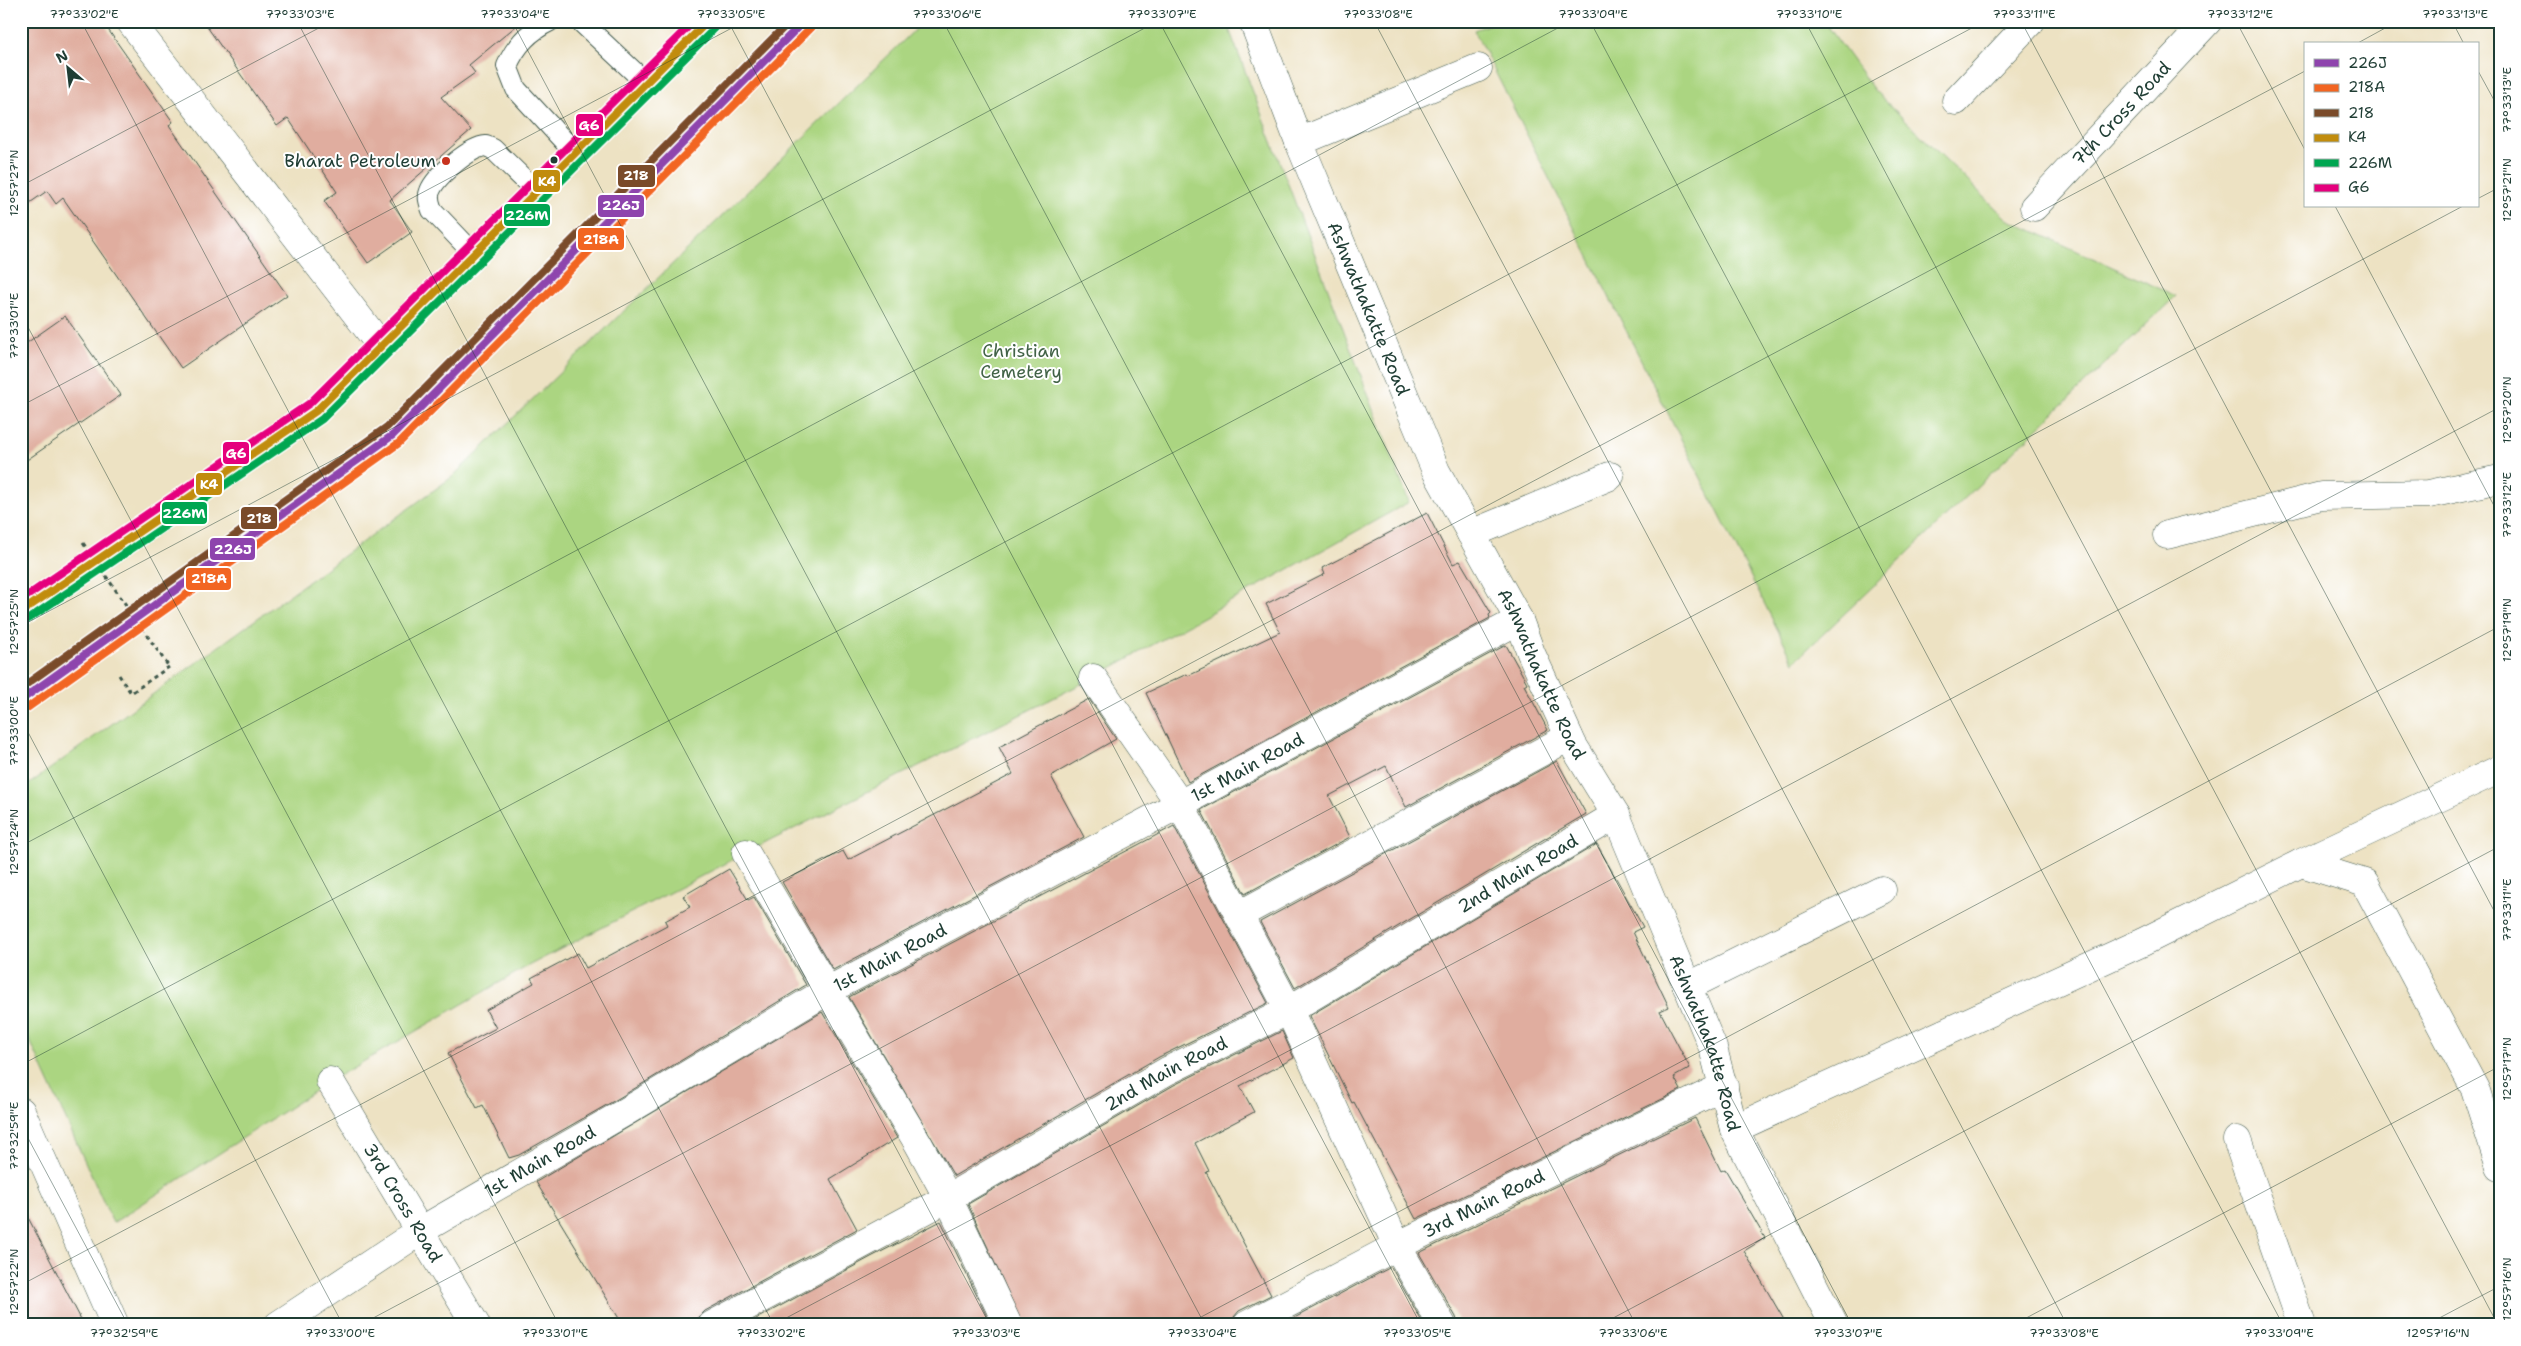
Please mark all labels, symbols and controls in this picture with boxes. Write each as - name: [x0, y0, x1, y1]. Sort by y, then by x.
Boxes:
- text: 77°33'02"E: [50, 6, 119, 22]
- text: 77°33'03"E: [266, 6, 334, 22]
- text: 77°33'04"E: [480, 6, 550, 22]
- text: 77°33'05"E: [697, 6, 765, 22]
- text: 77°33'06"E: [913, 6, 981, 22]
- text: 77°33'07"E: [1127, 6, 1197, 22]
- text: 77°33'08"E: [1343, 6, 1413, 22]
- text: 77°33'09"E: [1558, 6, 1628, 22]
- text: 77°33'10"E: [1776, 6, 1842, 22]
- text: 77°33'11"E: [1992, 6, 2056, 22]
- text: 77°33'12"E: [2207, 6, 2273, 22]
- text: 77°33'13"E: [2422, 6, 2488, 22]
- north arrow: [42, 42, 92, 92]
- legend: [2304, 42, 2478, 208]
- text: N: [53, 46, 71, 67]
- text: 226J: [2348, 53, 2387, 73]
- street label: 7th Cross Road: [2067, 56, 2176, 171]
- text: 77°33'13"E: [2499, 67, 2515, 133]
- text: 218A: [2348, 77, 2385, 97]
- text: 218: [2348, 103, 2374, 123]
- line badge: G6: [575, 113, 604, 137]
- text: G6: [578, 116, 600, 134]
- text: K4: [2348, 127, 2367, 147]
- place label: Bharat Petroleum: [284, 149, 436, 173]
- text: 12°57'27"N: [6, 150, 22, 216]
- text: 226M: [2348, 153, 2392, 173]
- marker: Bharat Petroleum: [440, 155, 452, 167]
- unlabelled marker: [549, 155, 559, 165]
- text: 12°57'21"N: [2499, 158, 2515, 222]
- line badge: 218: [617, 164, 656, 188]
- text: 218: [623, 166, 649, 184]
- line badge: K4: [532, 169, 561, 193]
- text: K4: [538, 172, 556, 190]
- text: G6: [2348, 177, 2370, 197]
- line badge: 226J: [597, 194, 645, 218]
- text: 226J: [602, 196, 640, 214]
- line badge: 226M: [503, 203, 551, 227]
- text: 226M: [505, 206, 549, 224]
- street label: Ashwathakatte Road: [1322, 218, 1415, 399]
- line badge: 218A: [577, 227, 625, 251]
- text: 218A: [583, 230, 619, 248]
- text: 77°33'01"E: [6, 293, 22, 359]
- park label: Christian Cemetery: [980, 339, 1062, 384]
- text: 12°57'20"N: [2499, 376, 2515, 444]
- line badge: G6: [222, 441, 250, 465]
- text: G6: [225, 444, 247, 462]
- line badge: K4: [195, 472, 223, 496]
- text: 77°33'12"E: [2499, 472, 2515, 538]
- text: K4: [200, 475, 218, 493]
- line badge: 226M: [161, 501, 208, 525]
- text: 226M: [162, 504, 206, 522]
- line badge: 218: [240, 506, 278, 530]
- text: 218: [246, 509, 272, 527]
- line badge: 226J: [209, 537, 256, 561]
- text: 226J: [214, 540, 252, 558]
- line badge: 218A: [185, 567, 232, 591]
- text: 218A: [191, 569, 227, 587]
- street label: Ashwathakatte Road: [1492, 584, 1591, 764]
- text: 12°57'25"N: [6, 589, 22, 655]
- text: 12°57'19"N: [2499, 598, 2515, 662]
- text: 77°33'00"E: [6, 696, 22, 766]
- street label: 1st Main Road: [1187, 727, 1308, 808]
- text: 12°57'24"N: [6, 809, 22, 875]
- street label: 2nd Main Road: [1453, 828, 1582, 919]
- text: 77°33'11"E: [2499, 878, 2515, 942]
- street label: 1st Main Road: [829, 918, 951, 998]
- street label: Ashwathakatte Road: [1663, 951, 1746, 1134]
- street label: 2nd Main Road: [1100, 1031, 1231, 1117]
- text: 12°57'17"N: [2499, 1037, 2515, 1101]
- text: 77°32'59"E: [6, 1102, 22, 1170]
- street label: 1st Main Road: [480, 1120, 600, 1203]
- street label: 3rd Cross Road: [358, 1139, 448, 1267]
- street label: 3rd Main Road: [1419, 1164, 1549, 1244]
- text: 12°57'22"N: [6, 1249, 22, 1315]
- text: 12°57'16"N: [2499, 1257, 2515, 1321]
- text: 77°32'59"E: [90, 1325, 158, 1341]
- text: 77°33'00"E: [305, 1325, 375, 1341]
- text: 77°33'01"E: [522, 1325, 588, 1341]
- text: 77°33'02"E: [737, 1325, 806, 1341]
- text: 77°33'03"E: [952, 1325, 1020, 1341]
- text: 77°33'04"E: [1167, 1325, 1237, 1341]
- text: 77°33'05"E: [1383, 1325, 1451, 1341]
- text: 77°33'06"E: [1599, 1325, 1667, 1341]
- text: 77°33'07"E: [1813, 1325, 1883, 1341]
- text: 77°33'08"E: [2029, 1325, 2099, 1341]
- text: 77°33'09"E: [2244, 1325, 2314, 1341]
- text: 12°57'16"N: [2406, 1325, 2470, 1341]

